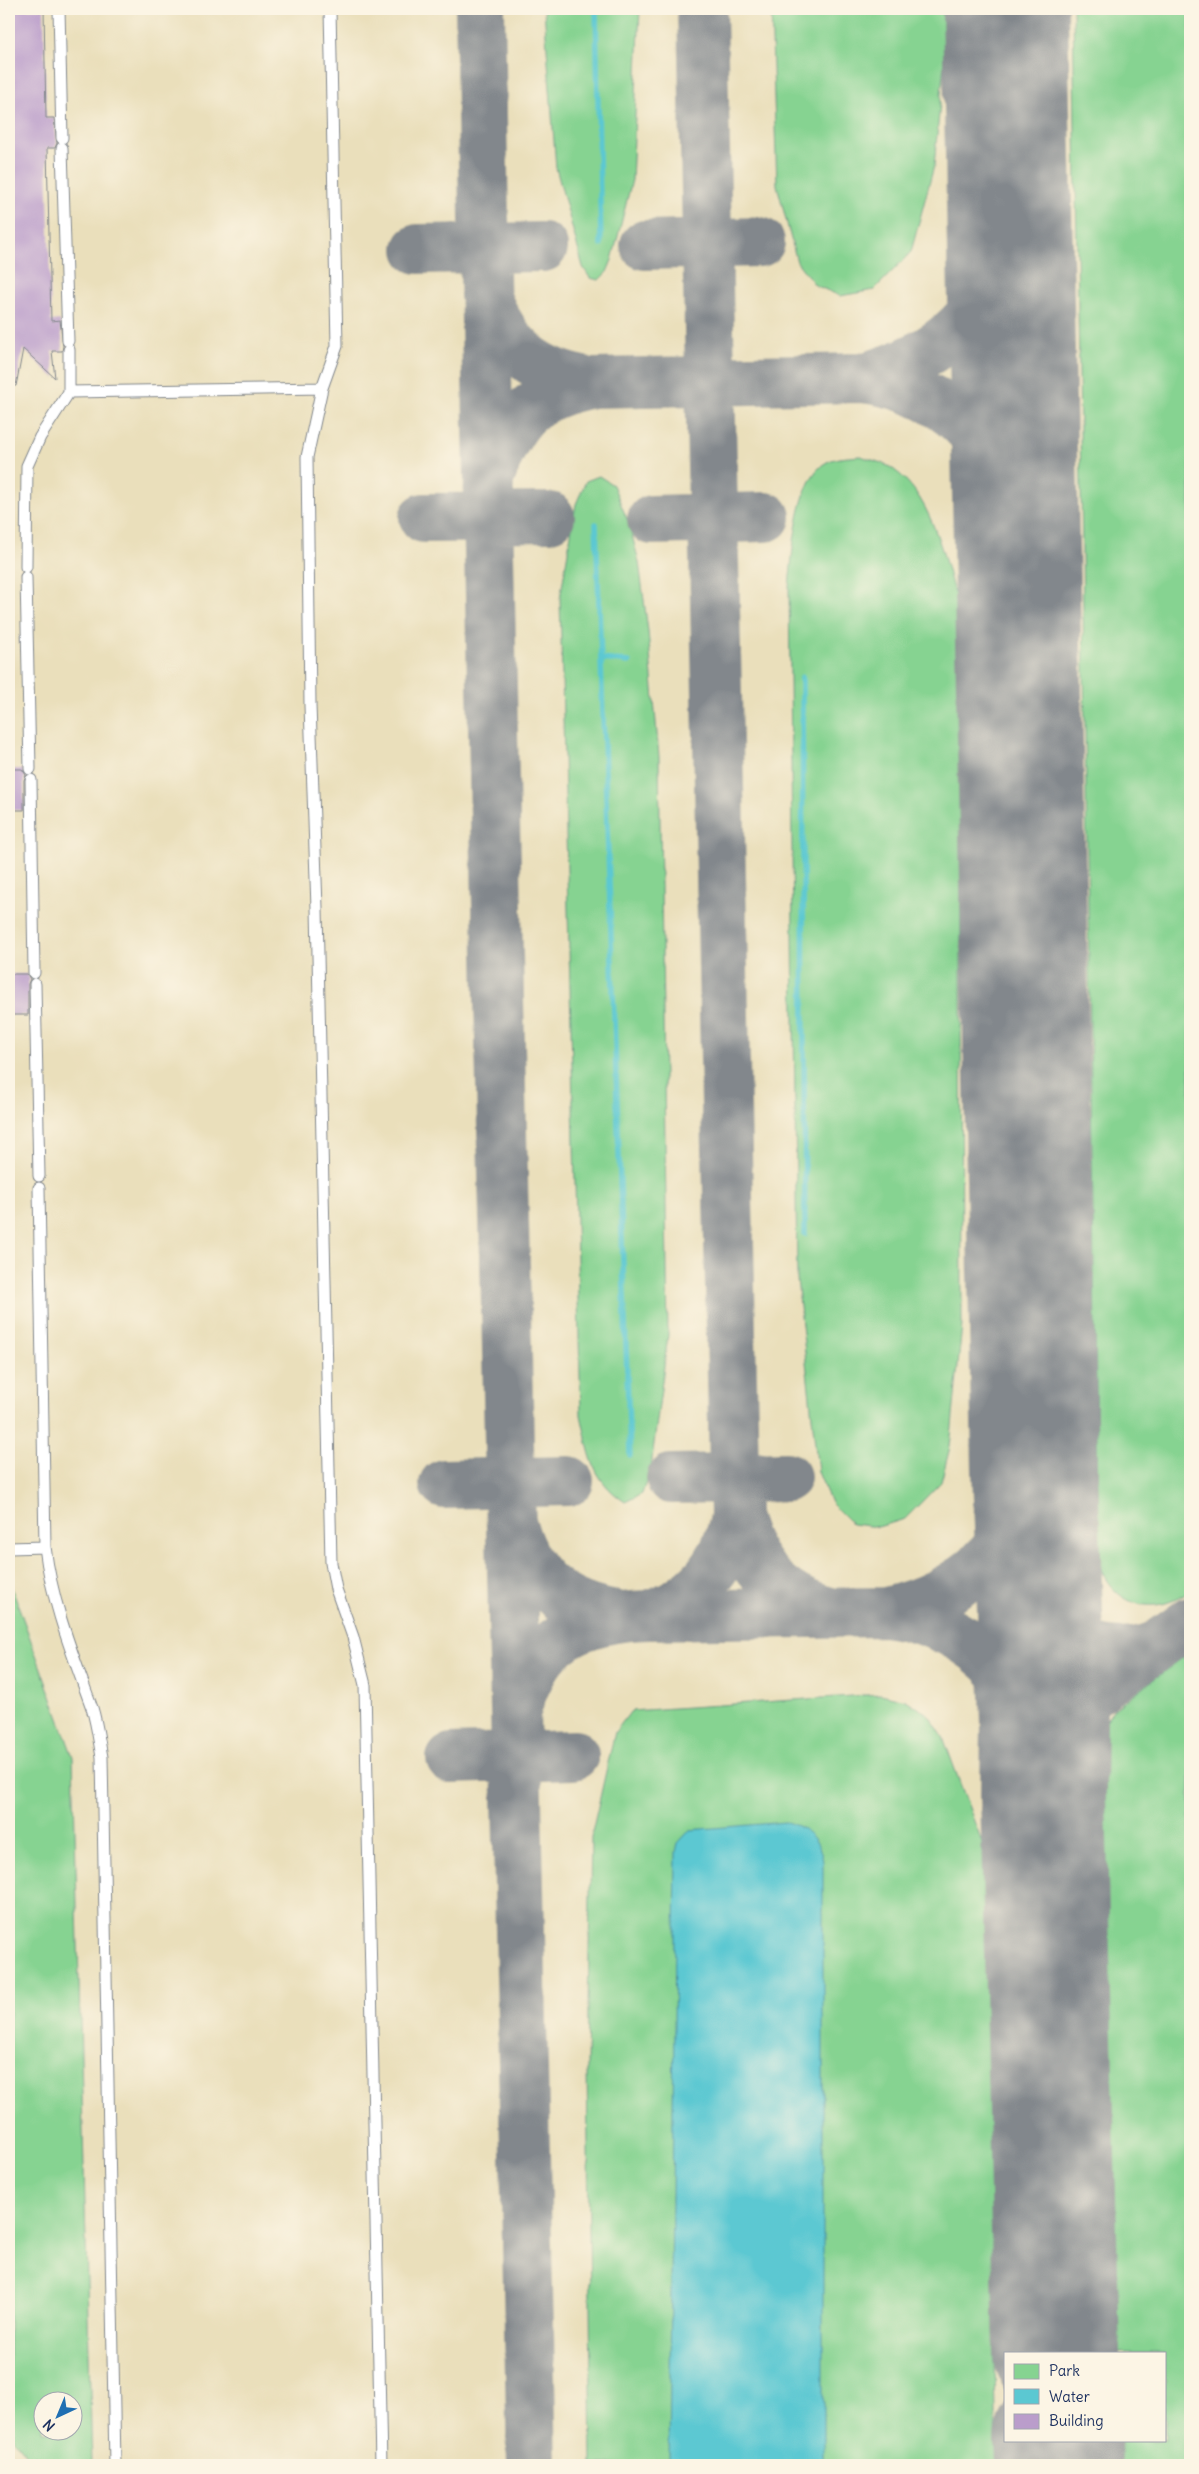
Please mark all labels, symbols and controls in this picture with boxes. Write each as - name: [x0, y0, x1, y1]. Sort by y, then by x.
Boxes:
- legend: [1004, 2352, 1166, 2442]
- text: Park: [1049, 2361, 1080, 2380]
- text: Water: [1049, 2387, 1090, 2406]
- north arrow: [32, 2392, 82, 2442]
- text: Building: [1049, 2411, 1104, 2430]
- text: N: [39, 2416, 59, 2435]

